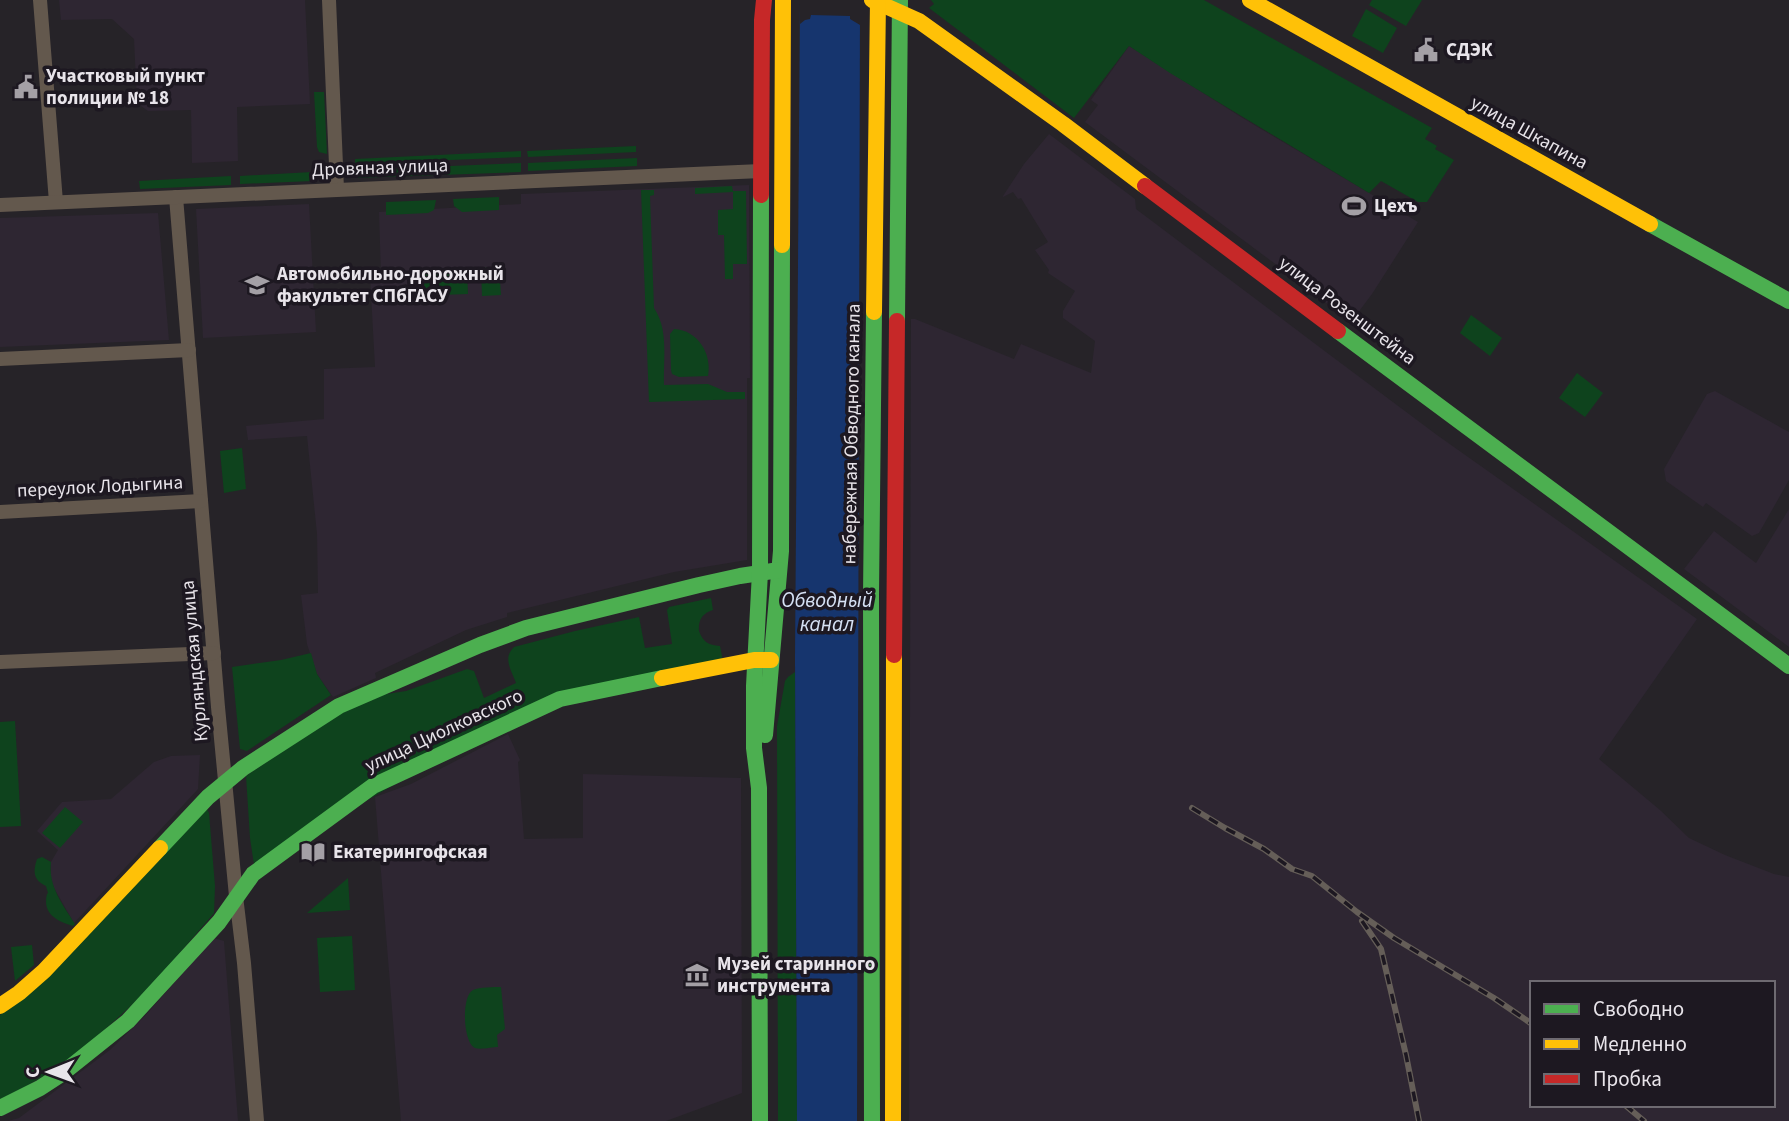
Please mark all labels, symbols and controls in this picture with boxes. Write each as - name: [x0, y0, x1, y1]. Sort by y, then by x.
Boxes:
- public building icon: СДЭК: [1412, 36, 1440, 64]
- place label: СДЭК: [1446, 37, 1493, 64]
- place label: Участковый пункт полиции № 18: [46, 63, 205, 112]
- public building icon: Участковый пункт полиции № 18: [12, 73, 40, 101]
- street label: улица Шкапина: [1465, 90, 1593, 176]
- street label: Дровяная улица: [311, 152, 449, 184]
- sports icon: Цехъ: [1340, 192, 1368, 220]
- place label: Цехъ: [1374, 193, 1418, 220]
- street label: улица Розенштейна: [1273, 250, 1421, 372]
- place label: Автомобильно-дорожный факультет СПбГАСУ: [276, 261, 504, 310]
- school or university icon: Автомобильно-дорожный факультет СПбГАСУ: [243, 271, 271, 299]
- street label: набережная Обводного канала: [836, 303, 868, 565]
- street label: переулок Лодыгина: [16, 469, 184, 505]
- street label: Курляндская улица: [175, 579, 215, 743]
- water label: Обводный канал: [781, 585, 873, 639]
- street label: улица Циолковского: [361, 683, 527, 779]
- library icon: Екатерингофская: [299, 838, 327, 866]
- place label: Екатерингофская: [333, 839, 488, 866]
- place label: Музей старинного инструмента: [717, 951, 875, 1000]
- museum icon: Музей старинного инструмента: [683, 961, 711, 989]
- legend: [1530, 981, 1775, 1107]
- text: Свободно: [1593, 994, 1684, 1024]
- text: Медленно: [1593, 1029, 1687, 1059]
- north arrow: [14, 1037, 84, 1107]
- text: Пробка: [1593, 1064, 1662, 1094]
- text: С: [20, 1067, 47, 1078]

